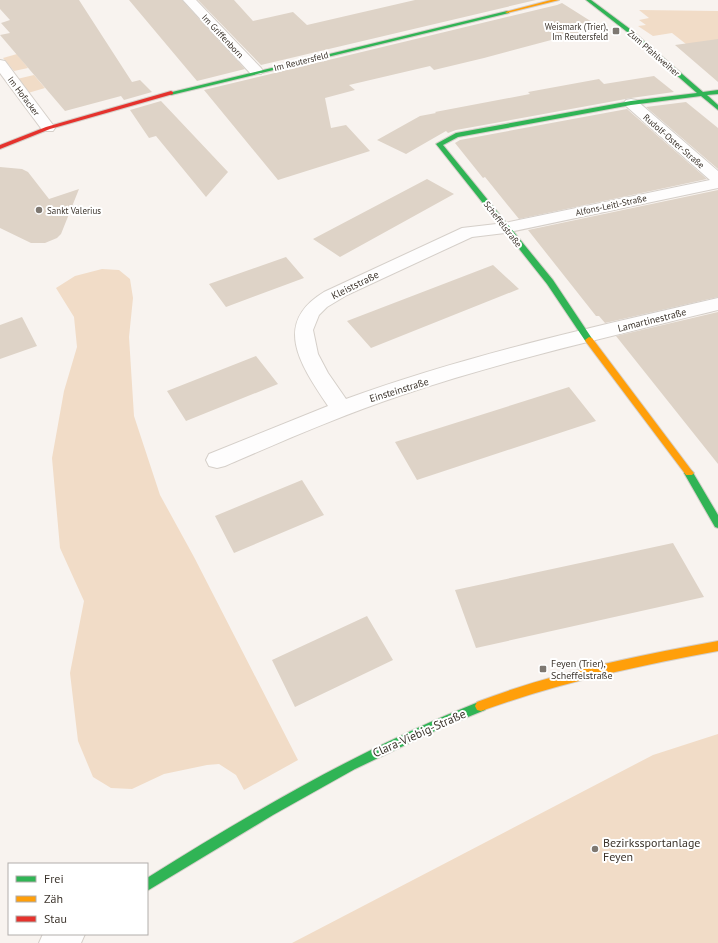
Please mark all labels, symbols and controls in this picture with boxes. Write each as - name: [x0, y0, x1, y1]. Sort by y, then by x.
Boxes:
- street label: Im Griffenborn: [200, 12, 246, 60]
- place label: Weismark (Trier), Im Reutersfeld: [545, 21, 608, 42]
- marker: Weismark (Trier), Im Reutersfeld: [611, 26, 621, 36]
- street label: Zum Pfahlweiher: [626, 27, 682, 79]
- street label: Im Reutersfeld: [273, 49, 330, 73]
- street label: Im Hofacker: [6, 74, 42, 118]
- street label: Rudolf-Oster-Straße: [641, 111, 707, 171]
- street label: Alfons-Leitl-Straße: [574, 192, 648, 218]
- street label: Scheffelstraße: [482, 199, 525, 250]
- marker: Sankt Valerius: [34, 205, 44, 215]
- place label: Sankt Valerius: [47, 205, 101, 216]
- street label: Kleiststraße: [329, 268, 381, 302]
- street label: Lamartinestraße: [616, 305, 688, 335]
- street label: Einsteinstraße: [368, 375, 430, 405]
- place label: Feyen (Trier), Scheffelstraße: [551, 657, 613, 682]
- marker: Feyen (Trier), Scheffelstraße: [538, 664, 548, 674]
- street label: Clara-Viebig-Straße: [370, 706, 468, 760]
- place label: Bezirkssportanlage Feyen: [603, 835, 700, 864]
- marker: Bezirkssportanlage Feyen: [590, 844, 600, 854]
- legend: [8, 863, 148, 935]
- text: Frei: [44, 871, 64, 886]
- text: Zäh: [44, 891, 63, 906]
- text: Stau: [44, 911, 67, 926]

